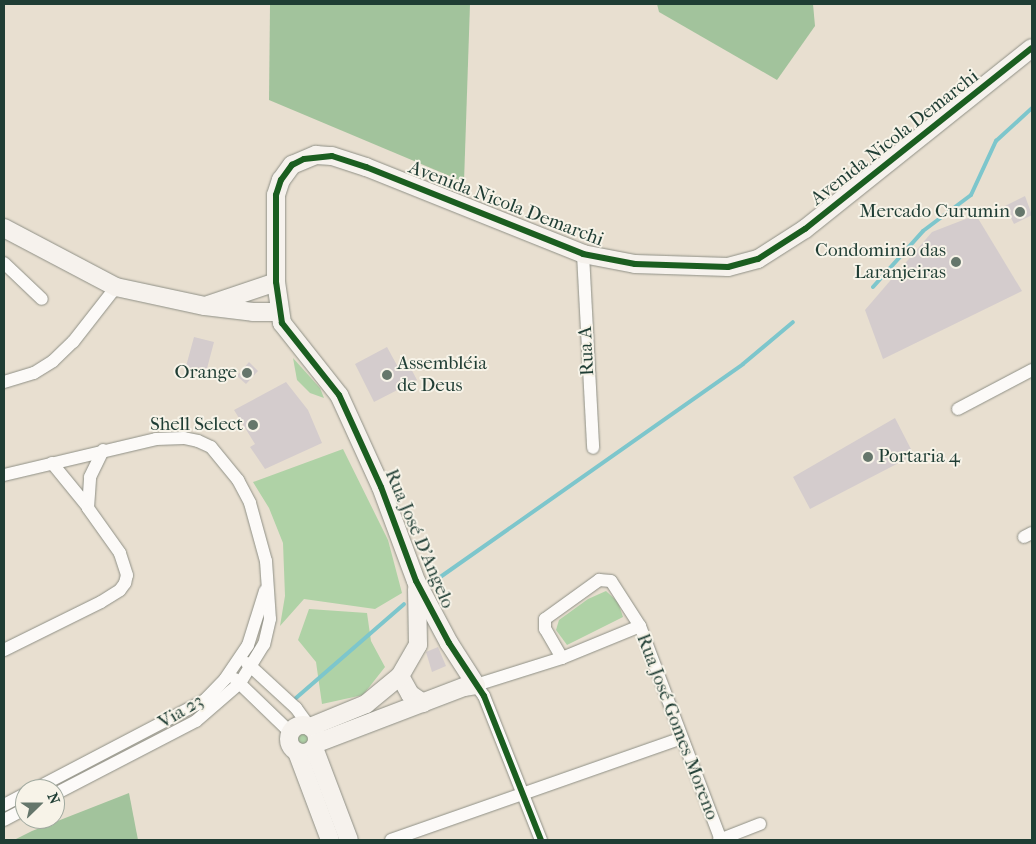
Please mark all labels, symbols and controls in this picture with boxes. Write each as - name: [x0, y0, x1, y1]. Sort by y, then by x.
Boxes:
- street label: Avenida Nicola Demarchi: [806, 65, 984, 211]
- street label: Avenida Nicola Demarchi: [405, 156, 607, 252]
- place label: Mercado Curumin: [859, 201, 1010, 223]
- marker: Mercado Curumin: [1014, 206, 1026, 218]
- place label: Condominio das Laranjeiras: [815, 240, 946, 284]
- marker: Condominio das Laranjeiras: [950, 256, 962, 268]
- street label: Rua A: [574, 326, 600, 376]
- place label: Assembléia de Deus: [397, 353, 487, 397]
- place label: Orange: [175, 362, 237, 384]
- marker: Orange: [241, 367, 253, 379]
- marker: Assembléia de Deus: [381, 369, 393, 381]
- place label: Shell Select: [150, 414, 243, 436]
- marker: Shell Select: [247, 419, 259, 431]
- place label: Portaria 4: [878, 446, 960, 468]
- marker: Portaria 4: [862, 451, 874, 463]
- street label: Rua José D'Angelo: [379, 466, 459, 612]
- street label: Rua José Gomes Moreno: [631, 631, 723, 823]
- street label: Via 23: [154, 690, 208, 734]
- north arrow: [15, 779, 65, 829]
- text: N: [44, 790, 63, 807]

